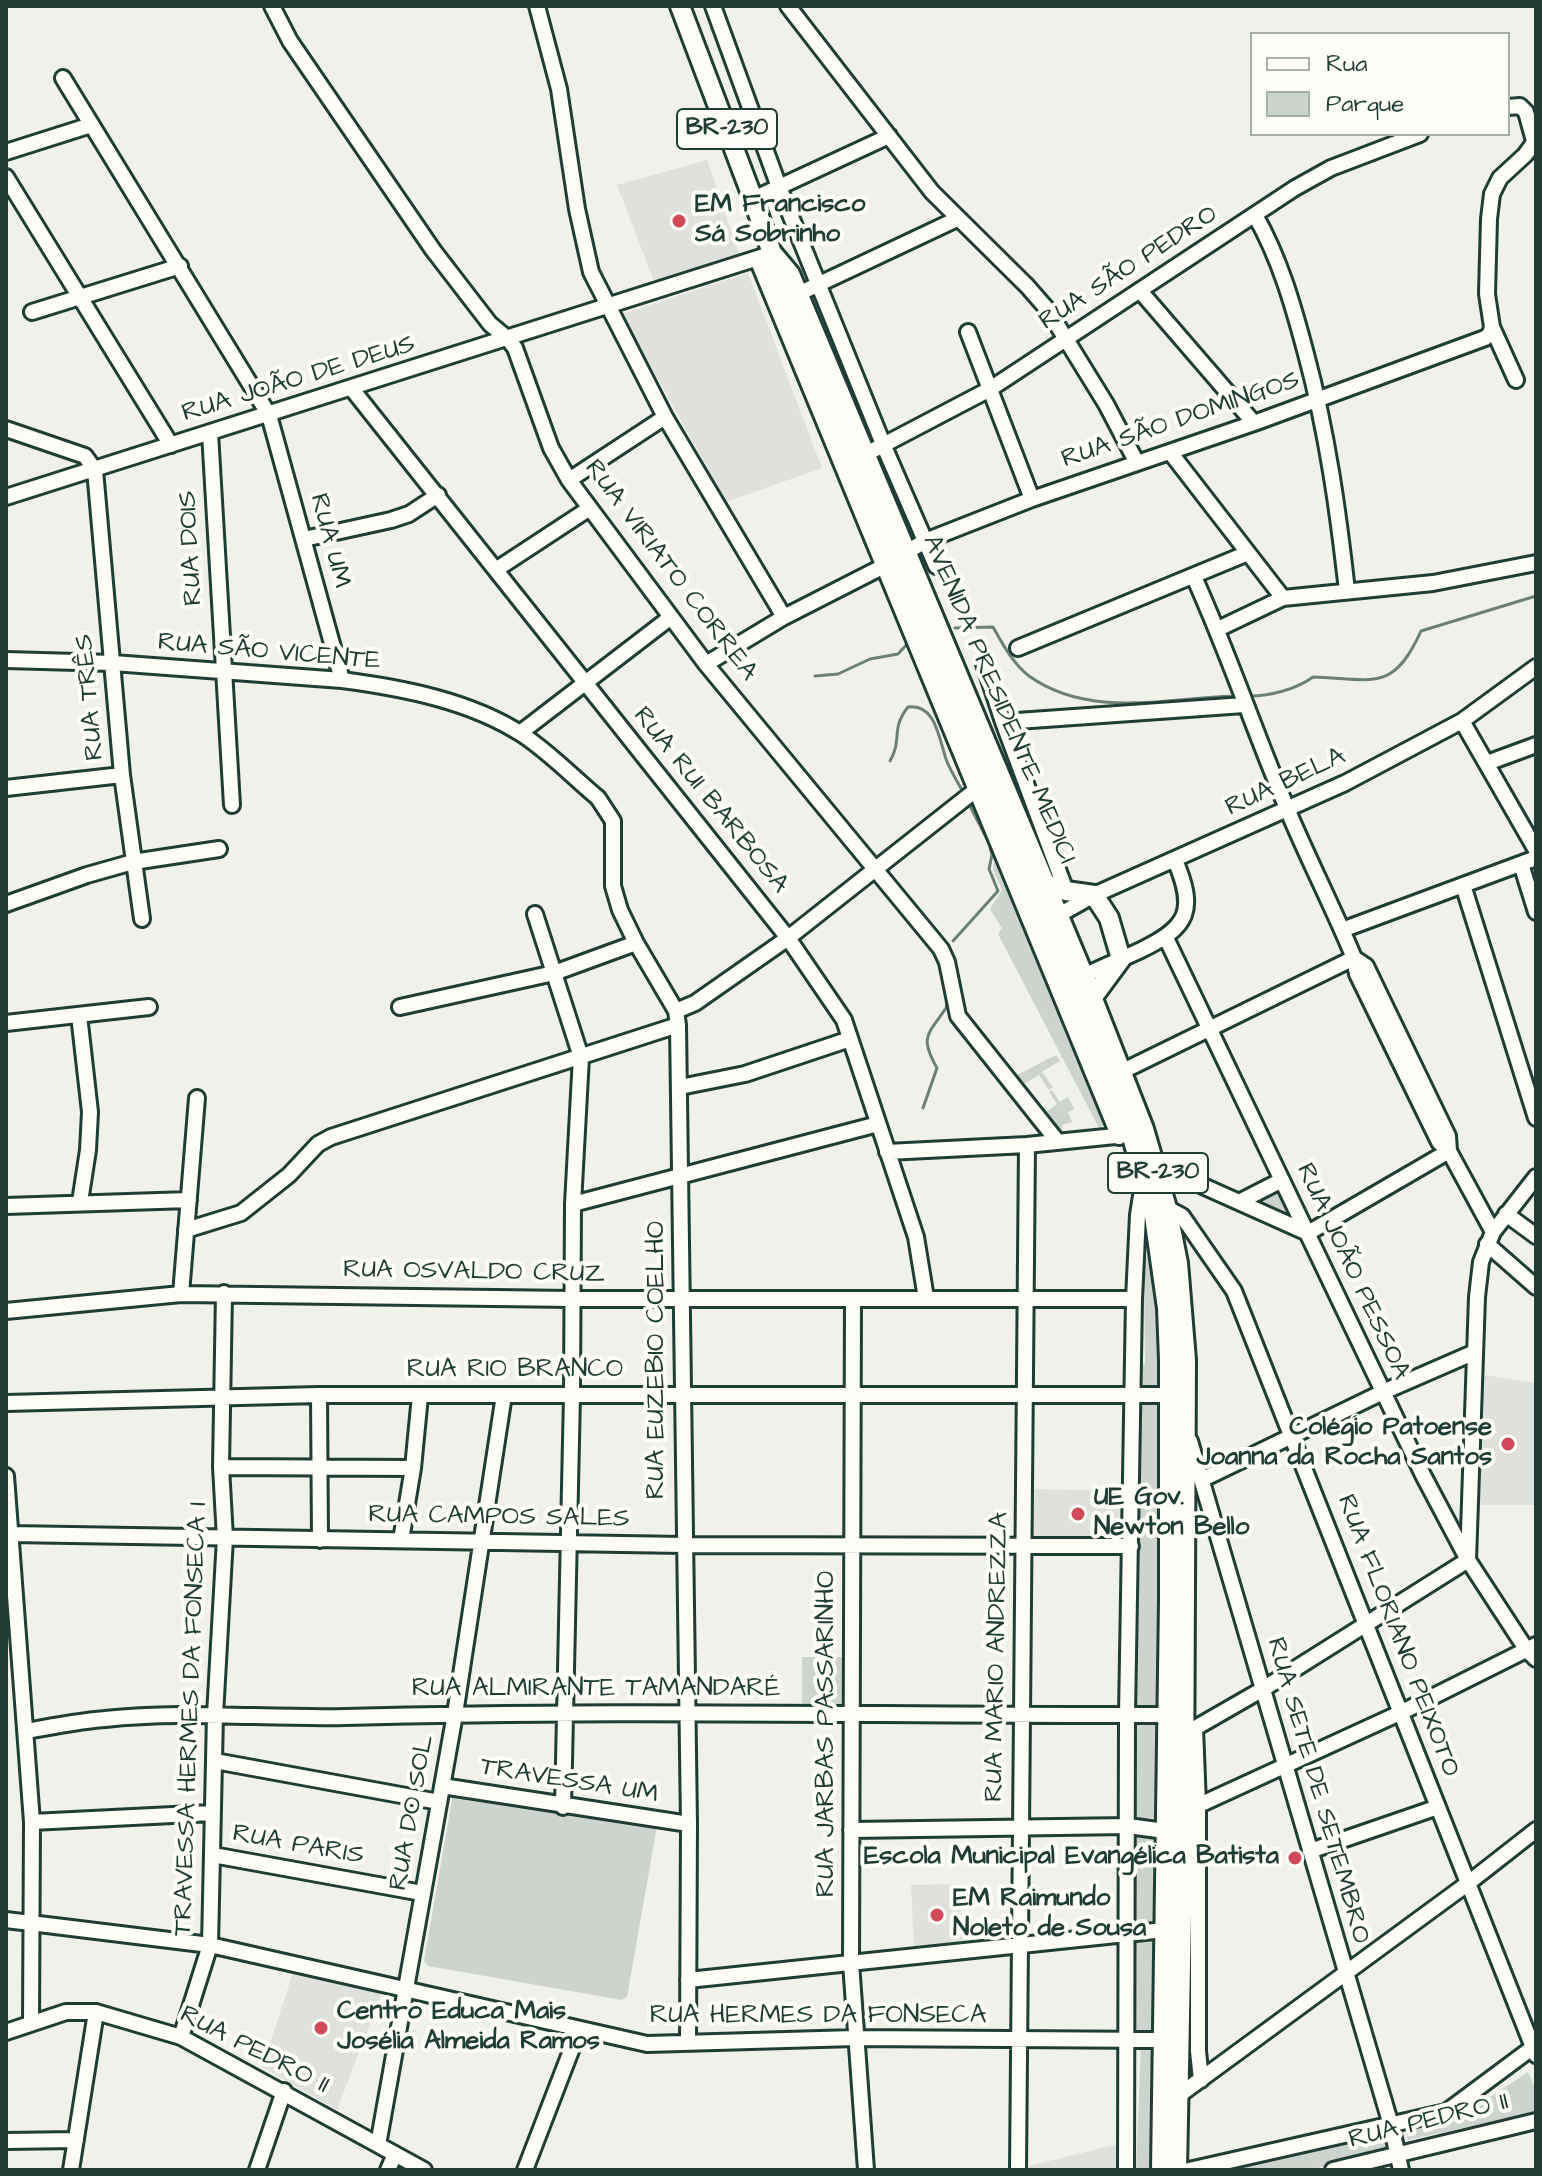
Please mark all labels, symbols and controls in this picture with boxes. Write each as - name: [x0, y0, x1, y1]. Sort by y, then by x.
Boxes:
- legend: [1250, 32, 1510, 136]
- text: Rua: [1326, 47, 1368, 81]
- text: Parque: [1326, 87, 1404, 121]
- road number: BR-230: [677, 109, 777, 149]
- place label: EM Francisco Sá Sobrinho: [695, 190, 865, 252]
- street label: RUA SÃO PEDRO: [1034, 200, 1224, 338]
- marker: EM Francisco Sá Sobrinho: [670, 212, 688, 230]
- street label: RUA JOÃO DE DEUS: [179, 330, 419, 430]
- street label: RUA SÃO DOMINGOS: [1058, 366, 1304, 476]
- street label: RUA VIRIATO CORREA: [577, 454, 763, 688]
- street label: RUA DOIS: [173, 490, 211, 606]
- street label: RUA UM: [301, 490, 357, 592]
- street label: AVENIDA PRESIDENTE MEDICI: [914, 531, 1082, 869]
- street label: RUA SÃO VICENTE: [156, 628, 382, 678]
- street label: RUA TRÊS: [70, 632, 112, 762]
- street label: RUA RUI BARBOSA: [625, 702, 795, 900]
- street label: RUA BELA: [1221, 742, 1351, 824]
- road number: BR-230: [1108, 1153, 1208, 1193]
- street label: RUA JOÃO PESSOA: [1288, 1159, 1416, 1385]
- street label: RUA EUZEBIO COELHO: [642, 1221, 674, 1499]
- street label: RUA OSVALDO CRUZ: [343, 1255, 605, 1291]
- street label: RUA RIO BRANCO: [407, 1355, 623, 1387]
- place label: Colégio Patoense Joanna da Rocha Santos: [1197, 1413, 1492, 1474]
- marker: Colégio Patoense Joanna da Rocha Santos: [1499, 1435, 1517, 1453]
- place label: UE Gov. Newton Bello: [1094, 1483, 1249, 1544]
- street label: RUA FLORIANO PEIXOTO: [1329, 1491, 1465, 1781]
- street label: RUA CAMPOS SALES: [368, 1500, 630, 1536]
- street label: TRAVESSA HERMES DA FONSECA I: [169, 1501, 215, 1937]
- marker: UE Gov. Newton Bello: [1069, 1505, 1087, 1523]
- street label: RUA MARIO ANDREZZA: [980, 1512, 1016, 1802]
- street label: RUA JARBAS PASSARINHO: [812, 1571, 844, 1897]
- street label: RUA SETE DE SETEMBRO: [1258, 1635, 1376, 1947]
- street label: RUA ALMIRANTE TAMANDARÉ: [412, 1674, 780, 1706]
- street label: RUA DO SOL: [384, 1733, 442, 1893]
- street label: TRAVESSA UM: [478, 1753, 660, 1811]
- street label: RUA PARIS: [230, 1819, 366, 1873]
- place label: Escola Municipal Evangélica Batista: [864, 1842, 1279, 1874]
- marker: Escola Municipal Evangélica Batista: [1286, 1849, 1304, 1867]
- place label: EM Raimundo Noleto de Sousa: [953, 1884, 1146, 1946]
- marker: EM Raimundo Noleto de Sousa: [928, 1906, 946, 1924]
- place label: Centro Educa Mais Josélia Almeida Ramos: [337, 1997, 600, 2058]
- street label: RUA PEDRO II: [174, 2000, 334, 2102]
- street label: RUA HERMES DA FONSECA: [650, 2001, 986, 2033]
- marker: Centro Educa Mais Josélia Almeida Ramos: [312, 2019, 330, 2037]
- street label: RUA PEDRO II: [1346, 2087, 1512, 2157]

